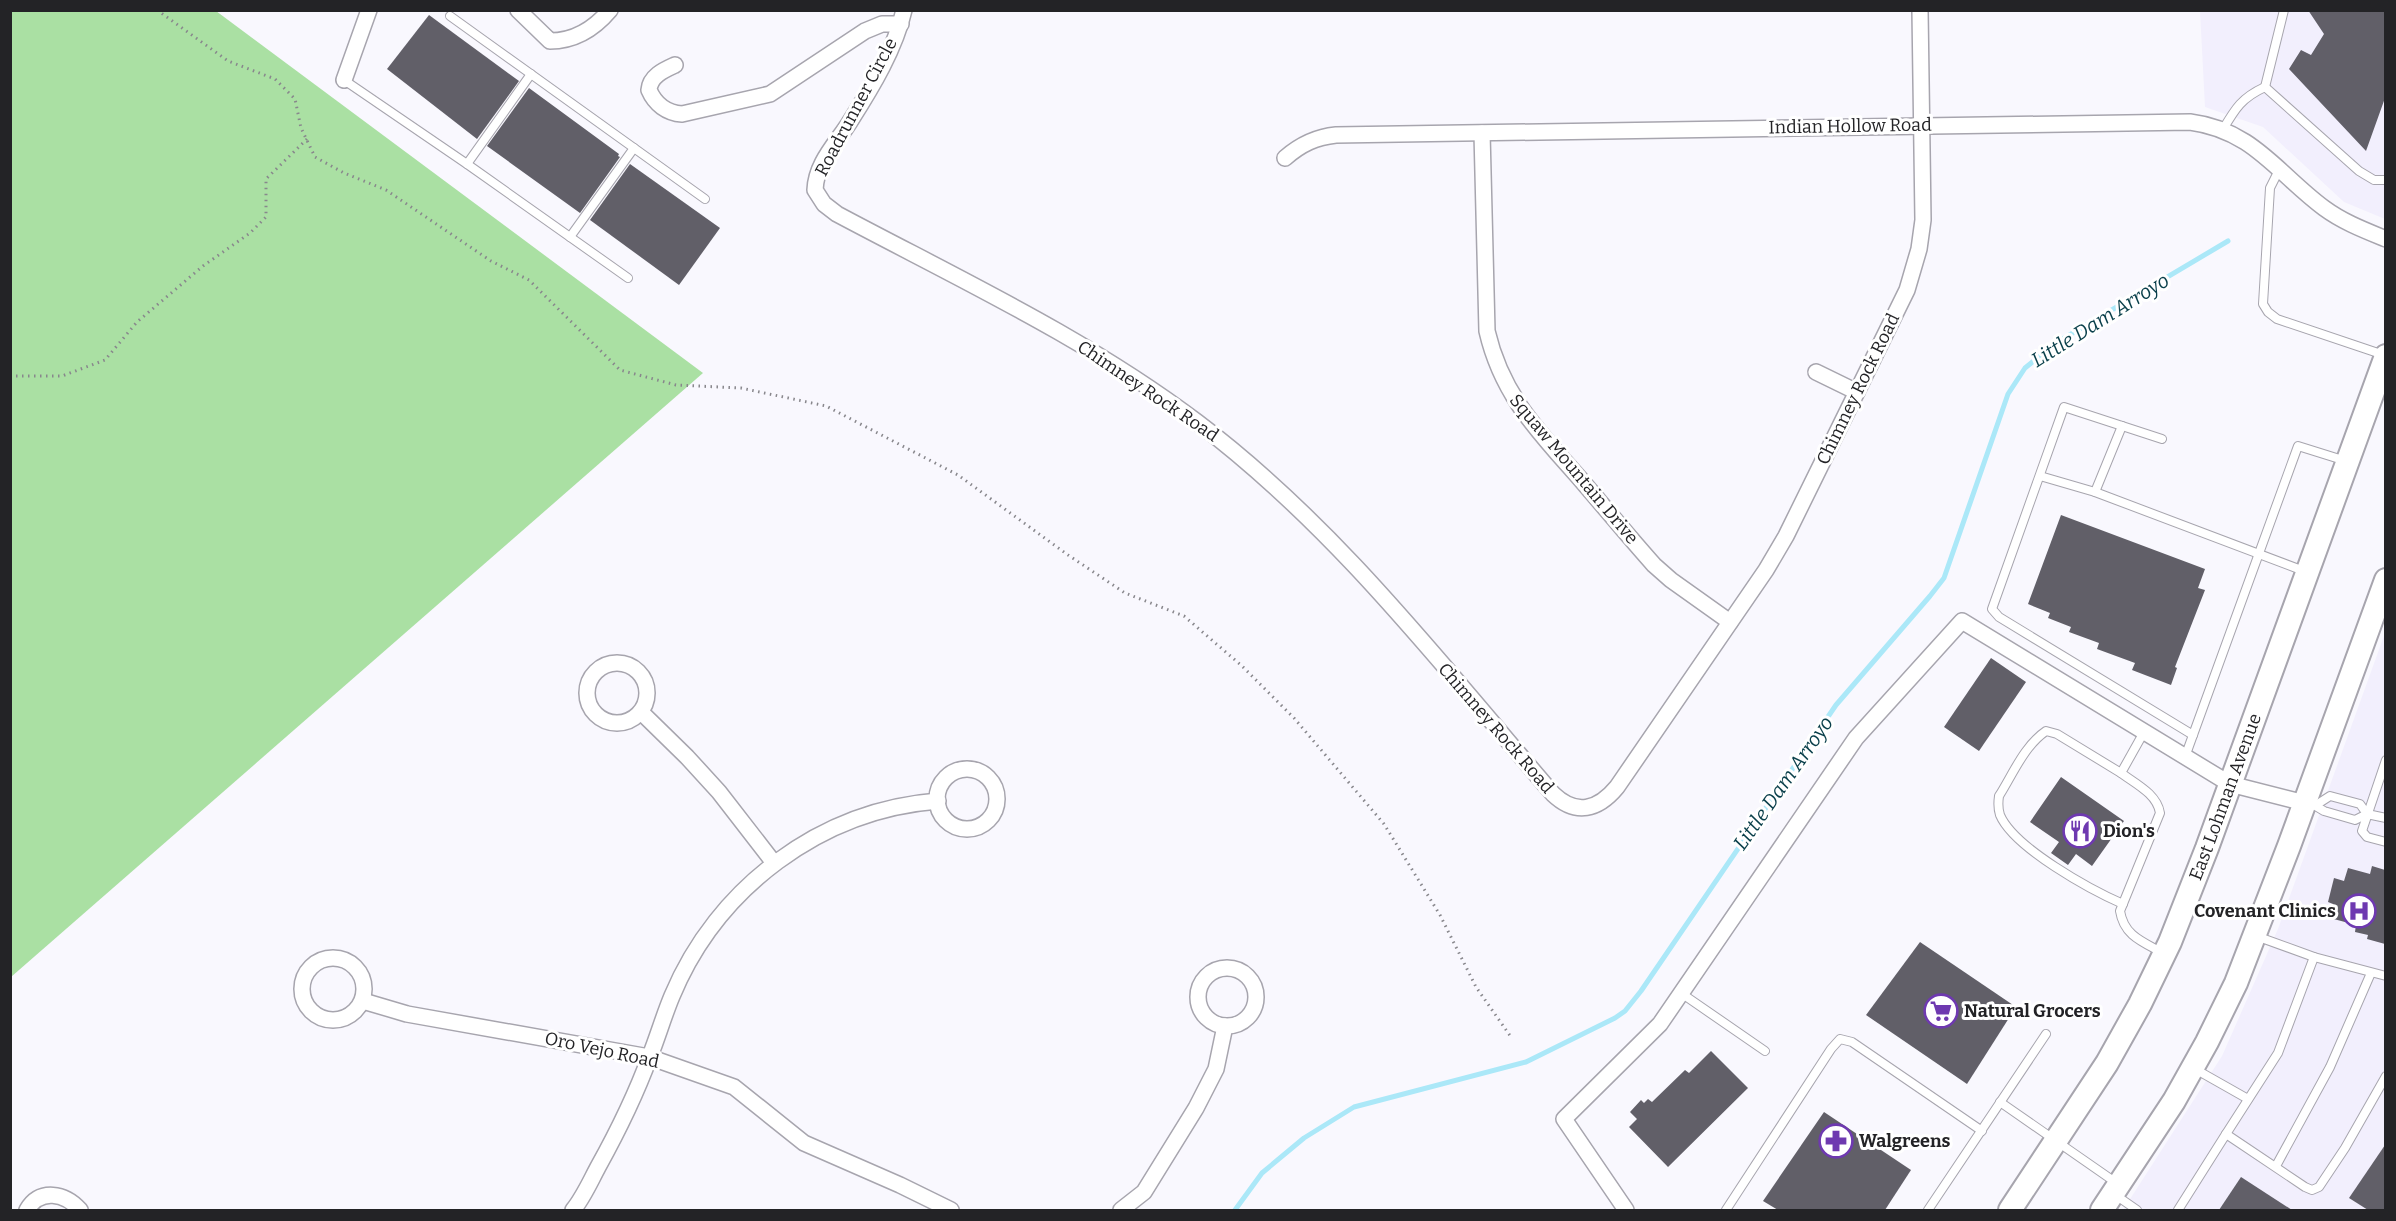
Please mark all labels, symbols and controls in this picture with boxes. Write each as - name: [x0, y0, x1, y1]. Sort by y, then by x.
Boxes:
- street label: Roadrunner Circle: [810, 34, 902, 180]
- street label: Indian Hollow Road: [1768, 114, 1932, 138]
- water label: Little Dam Arroyo: [2027, 268, 2173, 372]
- street label: Chimney Rock Road: [1812, 309, 1904, 468]
- street label: Chimney Rock Road: [1073, 336, 1223, 447]
- street label: Squaw Mountain Drive: [1505, 390, 1643, 548]
- street label: Chimney Rock Road: [1433, 658, 1559, 798]
- street label: East Lohman Avenue: [2184, 710, 2266, 883]
- water label: Little Dam Arroyo: [1728, 712, 1838, 854]
- restaurant icon: Dion's: [2062, 813, 2098, 849]
- place label: Dion's: [2103, 820, 2155, 842]
- hospital icon: Covenant Clinics: [2341, 893, 2377, 929]
- place label: Covenant Clinics: [2194, 900, 2336, 922]
- supermarket icon: Natural Grocers: [1923, 993, 1959, 1029]
- place label: Natural Grocers: [1964, 1000, 2101, 1022]
- street label: Oro Vejo Road: [543, 1027, 662, 1073]
- pharmacy icon: Walgreens: [1818, 1123, 1854, 1159]
- place label: Walgreens: [1859, 1130, 1951, 1152]

